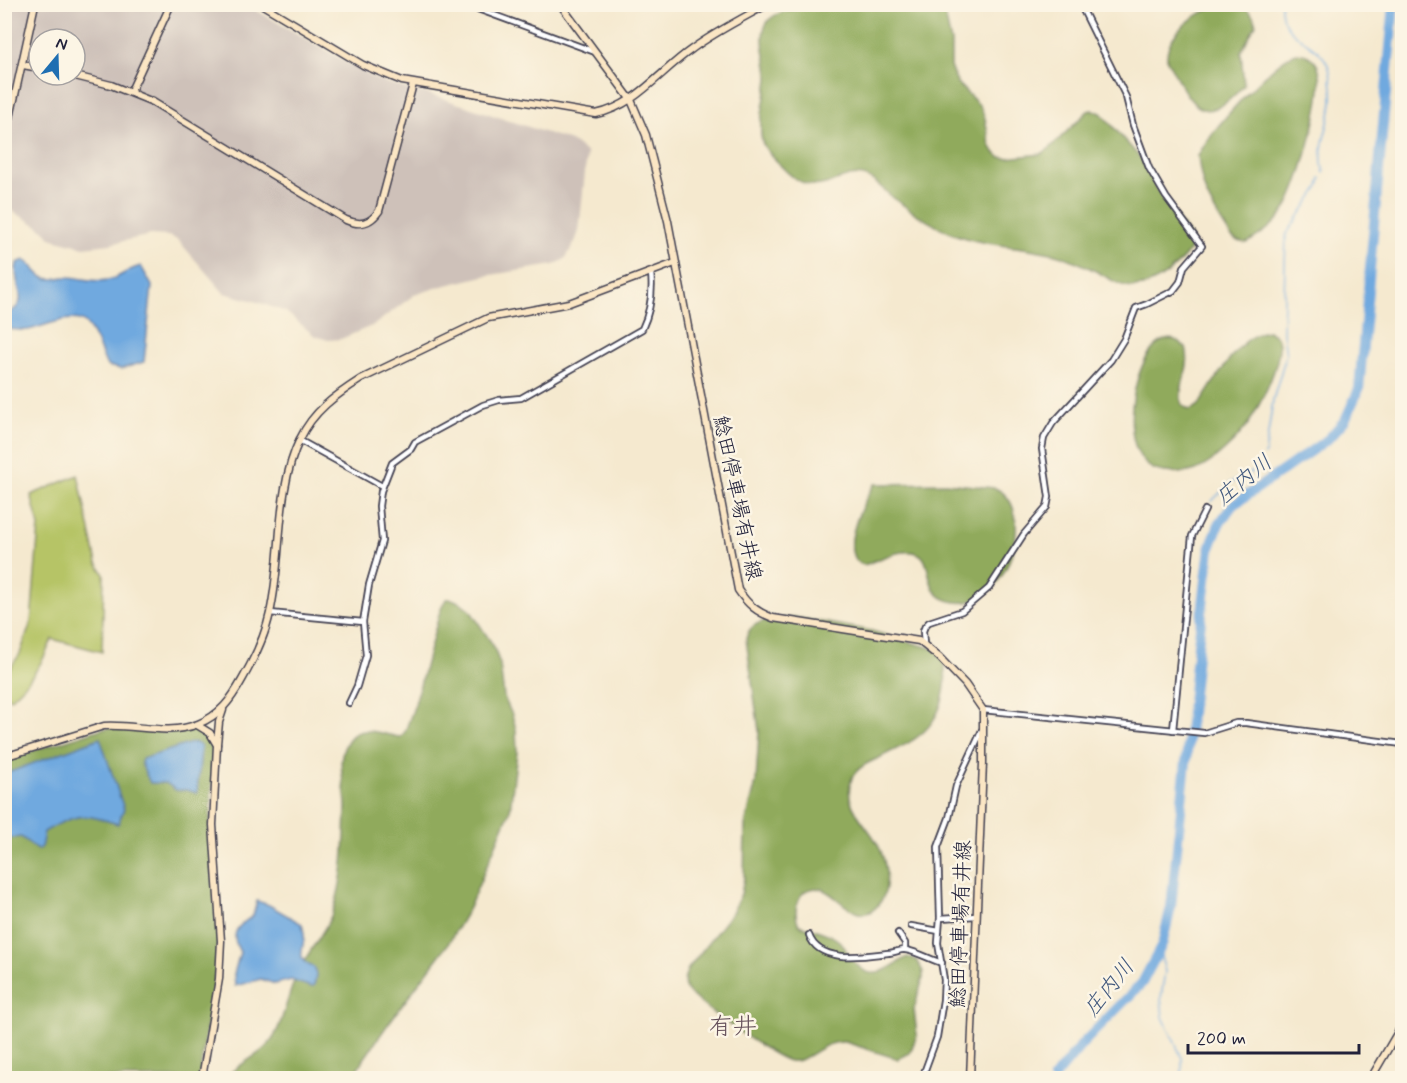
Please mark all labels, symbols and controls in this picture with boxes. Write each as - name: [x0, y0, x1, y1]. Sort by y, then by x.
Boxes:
- north arrow: [27, 27, 87, 87]
- text: N: [53, 33, 70, 56]
- street label: 鯰田停車場有井線: [706, 413, 768, 583]
- water label: 庄内川: [1210, 449, 1279, 512]
- street label: 鯰田停車場有井線: [944, 840, 978, 1008]
- water label: 庄内川: [1078, 954, 1141, 1023]
- district label: 有井: [709, 1012, 757, 1043]
- scale bar: [1188, 1017, 1359, 1055]
- text: 200 m: [1197, 1027, 1246, 1051]

